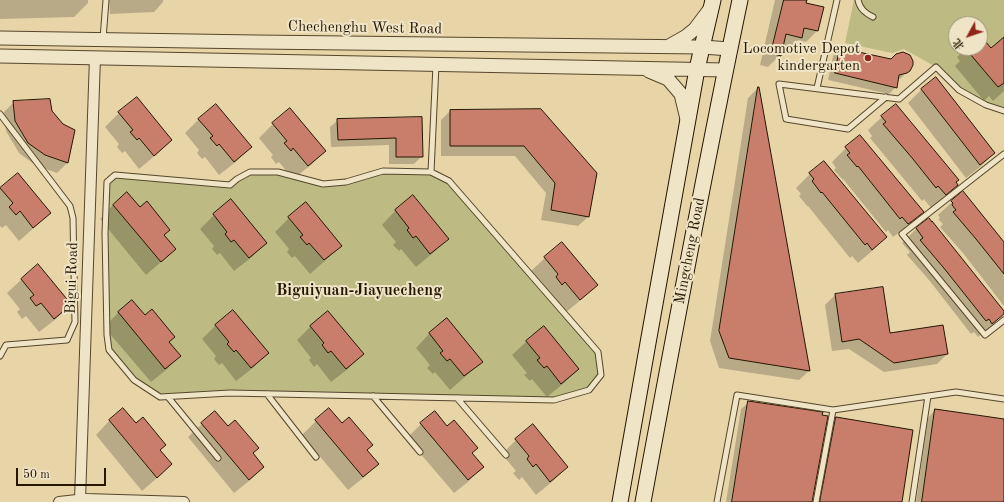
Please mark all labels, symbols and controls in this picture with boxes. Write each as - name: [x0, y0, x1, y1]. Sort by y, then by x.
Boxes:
- north arrow: [948, 16, 988, 56]
- street label: Chechenghu West Road: [288, 18, 442, 38]
- text: 北: [951, 36, 967, 51]
- place label: Locomotive Depot kindergarten: [742, 40, 860, 75]
- marker: Locomotive Depot kindergarten: [863, 53, 873, 63]
- street label: Mingcheng Road: [671, 196, 709, 306]
- street label: Bigui Road: [62, 242, 82, 314]
- district label: Biguiyuan-Jiayuecheng: [276, 281, 442, 301]
- scale bar: [18, 460, 108, 486]
- text: 50 m: [23, 469, 50, 481]

